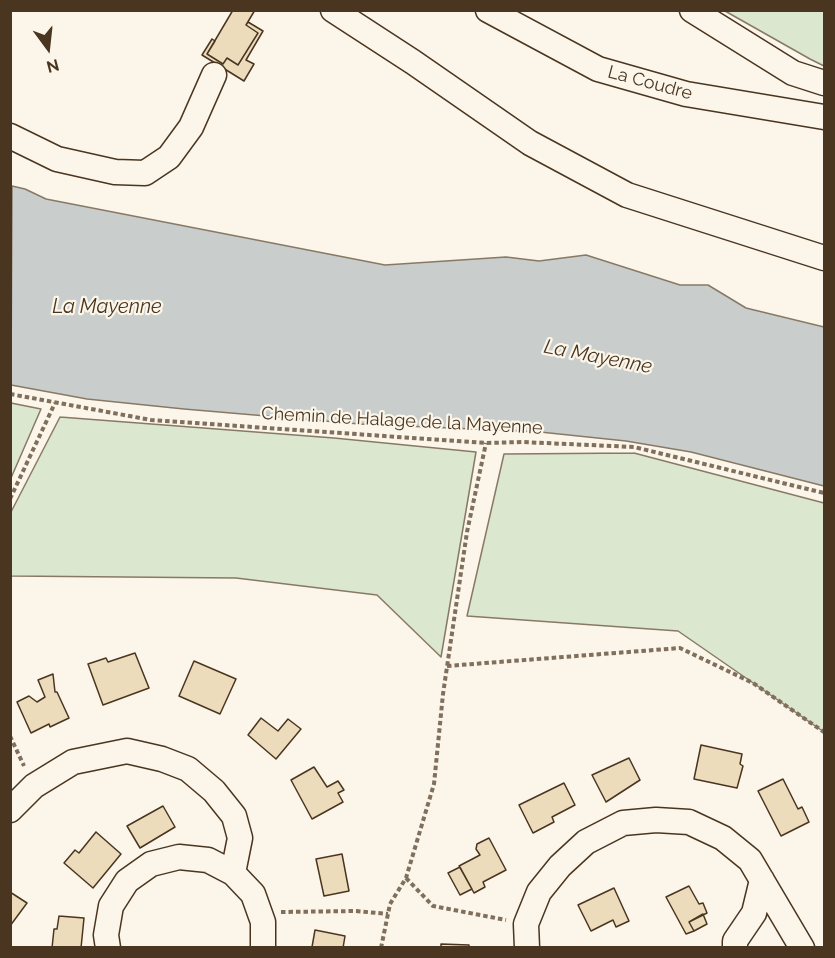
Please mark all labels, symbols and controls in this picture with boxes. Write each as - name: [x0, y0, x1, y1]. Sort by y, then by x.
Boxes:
- north arrow: [18, 18, 78, 78]
- text: N: [44, 55, 61, 77]
- street label: La Coudre: [605, 61, 695, 105]
- water label: La Mayenne: [52, 295, 162, 319]
- water label: La Mayenne: [542, 335, 654, 379]
- street label: Chemin de Halage de la Mayenne: [261, 403, 543, 439]

